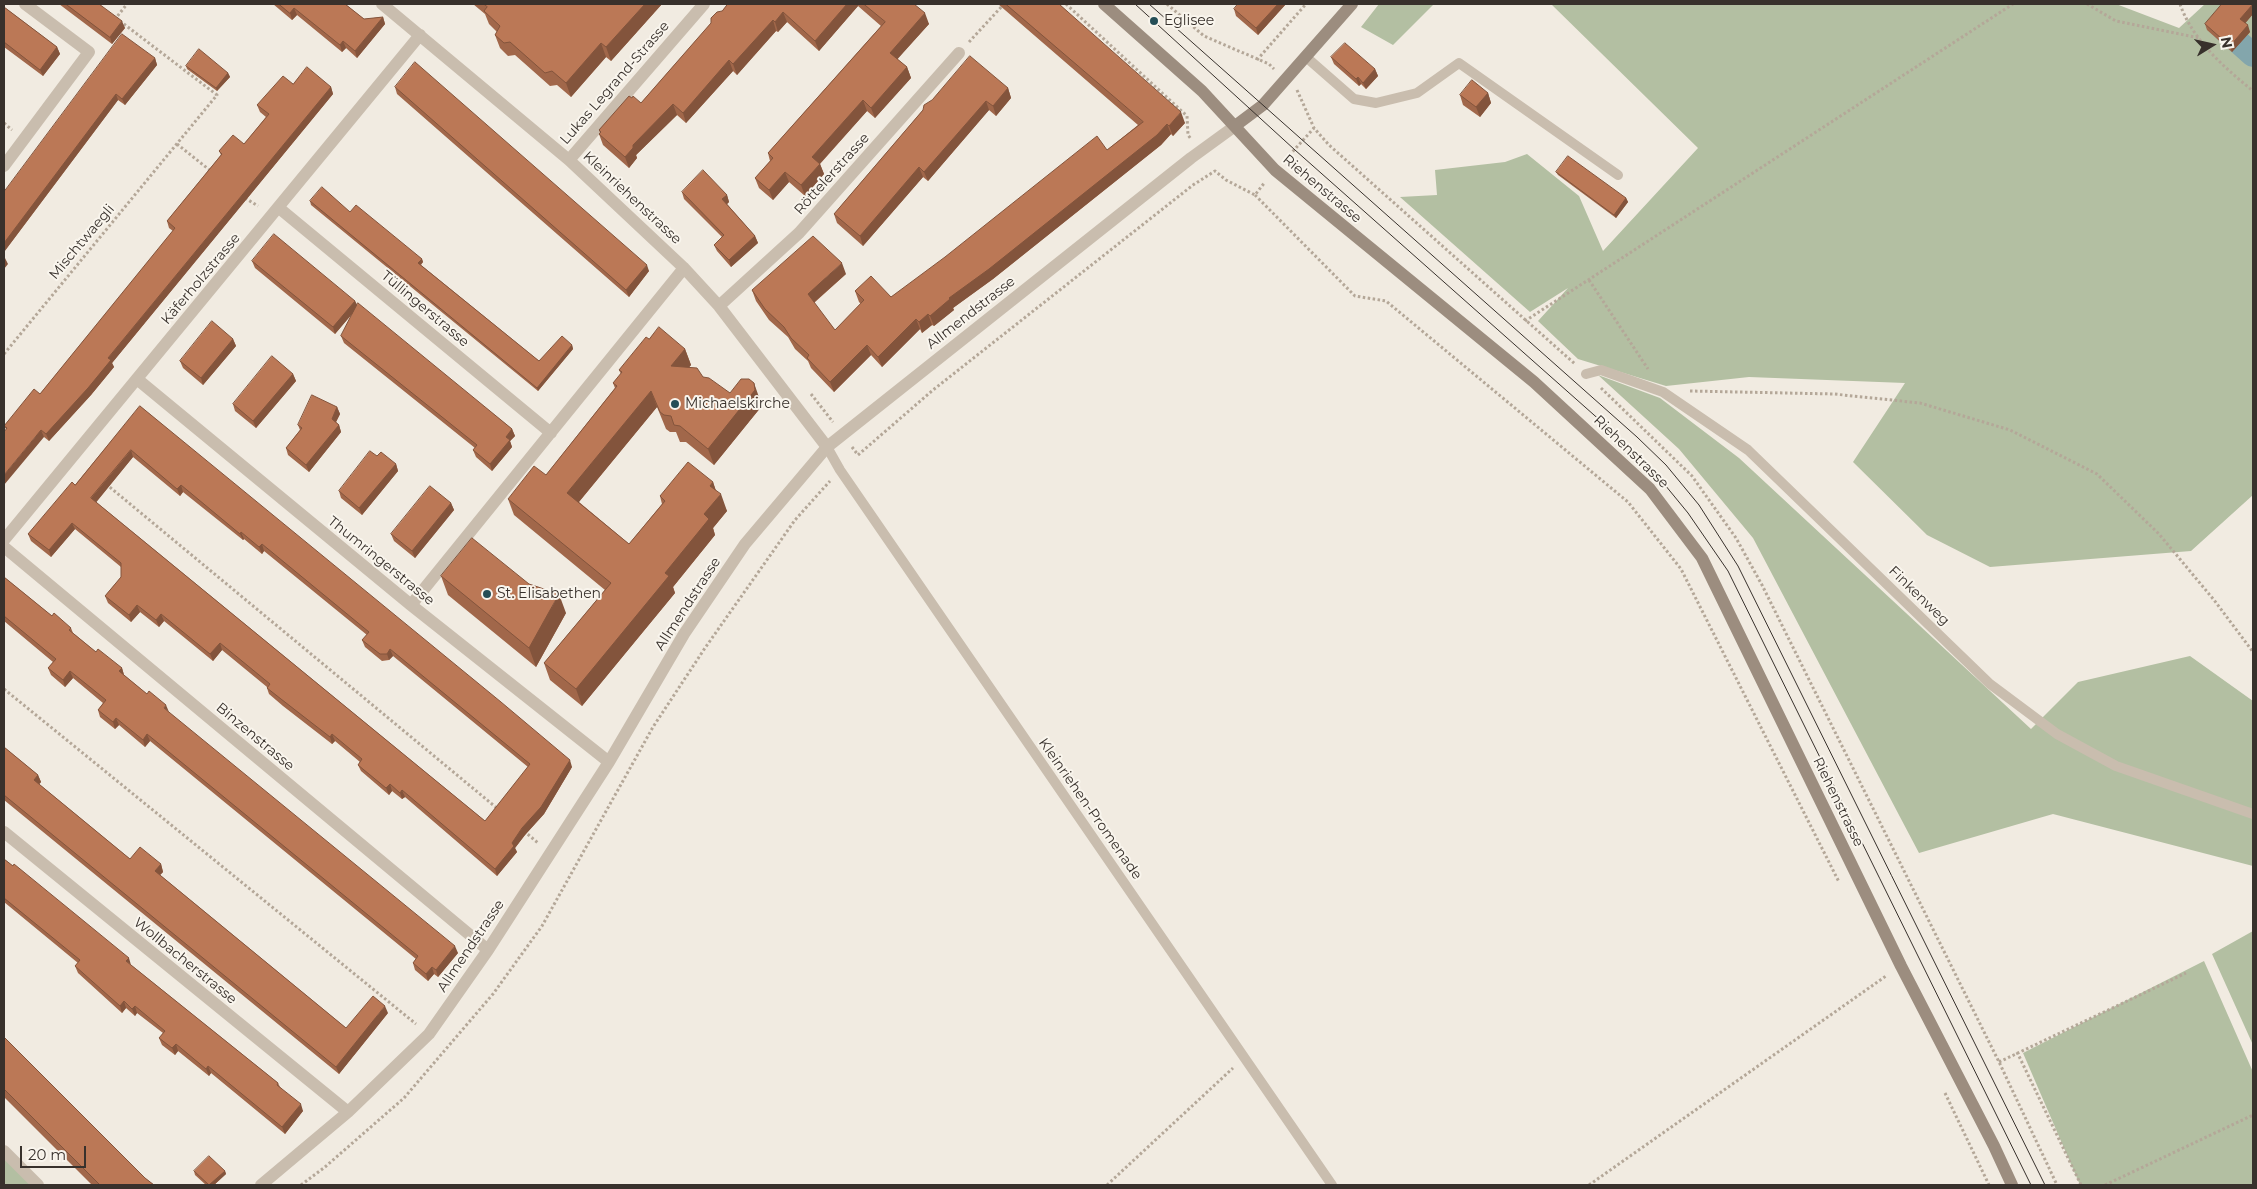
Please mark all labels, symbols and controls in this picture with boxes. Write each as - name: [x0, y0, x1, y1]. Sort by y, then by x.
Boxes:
- place label: Eglisee: [1164, 13, 1214, 29]
- marker: Eglisee: [1148, 15, 1160, 27]
- street label: Lukas Legrand-Strasse: [557, 18, 673, 148]
- north arrow: [2187, 20, 2237, 70]
- text: N: [2217, 35, 2237, 50]
- street label: Röttelerstrasse: [791, 130, 873, 218]
- street label: Kleinriehenstrasse: [579, 148, 685, 248]
- street label: Riehenstrasse: [1279, 151, 1365, 227]
- street label: Mischtwaegli: [46, 201, 118, 283]
- street label: Käferholzstrasse: [158, 230, 244, 328]
- street label: Tüllingerstrasse: [378, 267, 472, 351]
- street label: Allmendstrasse: [923, 273, 1019, 353]
- place label: Michaelskirche: [685, 396, 790, 412]
- marker: Michaelskirche: [669, 398, 681, 410]
- street label: Riehenstrasse: [1590, 412, 1672, 492]
- street label: Thumringerstrasse: [324, 513, 438, 609]
- street label: Allmendstrasse: [652, 554, 724, 654]
- street label: Finkenweg: [1885, 563, 1953, 629]
- place label: St. Elisabethen: [497, 586, 601, 602]
- marker: St. Elisabethen: [481, 588, 493, 600]
- street label: Binzenstrasse: [213, 699, 297, 775]
- street label: Kleinriehen-Promenade: [1035, 735, 1145, 883]
- street label: Riehenstrasse: [1809, 754, 1867, 850]
- street label: Allmendstrasse: [434, 897, 508, 995]
- street label: Wollbacherstrasse: [130, 914, 240, 1008]
- scale bar: [22, 1136, 89, 1168]
- text: 20 m: [28, 1145, 66, 1164]

